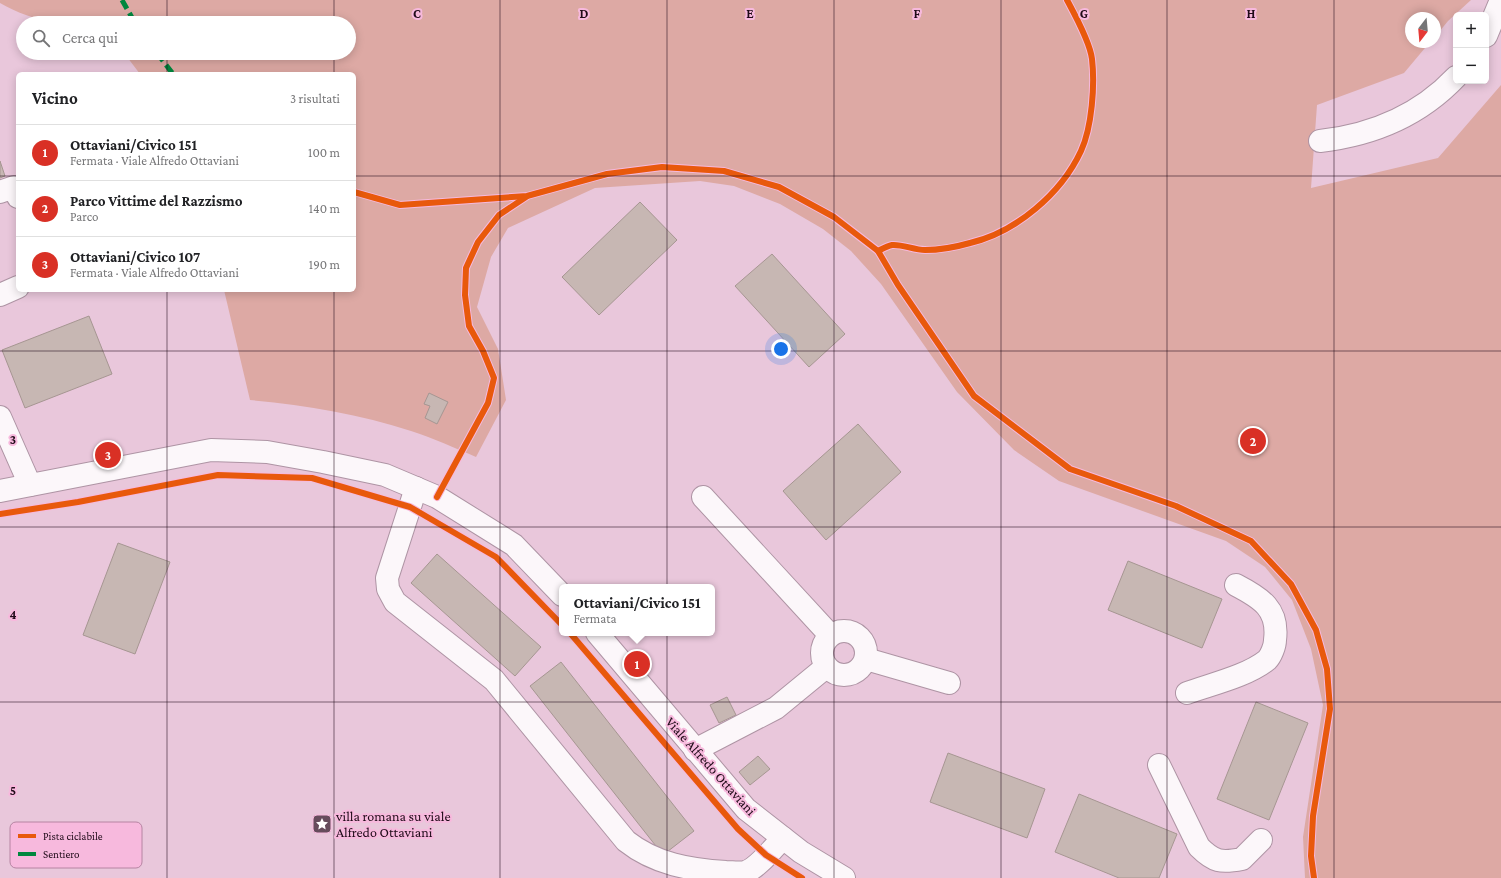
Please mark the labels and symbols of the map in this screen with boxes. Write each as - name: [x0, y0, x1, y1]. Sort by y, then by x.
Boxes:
- text: C: [413, 6, 421, 21]
- text: D: [580, 6, 589, 21]
- text: E: [746, 6, 754, 21]
- text: F: [914, 6, 921, 21]
- text: G: [1080, 6, 1088, 21]
- text: H: [1247, 6, 1256, 21]
- north arrow: [1405, 12, 1441, 48]
- your location: [771, 339, 791, 359]
- pin: 2: [1240, 426, 1266, 456]
- text: 3: [10, 432, 16, 447]
- pin: 3: [95, 440, 121, 470]
- text: 4: [9, 607, 17, 622]
- pin: 1: [624, 649, 650, 679]
- street label: Viale Alfredo Ottaviani: [663, 714, 760, 819]
- text: 5: [10, 783, 16, 798]
- place label: villa romana su viale Alfredo Ottaviani: [335, 808, 451, 840]
- place icon: villa romana su viale Alfredo Ottaviani: [311, 813, 333, 835]
- legend: [10, 822, 142, 868]
- text: Pista ciclabile: [43, 830, 103, 842]
- text: Sentiero: [43, 848, 80, 860]

